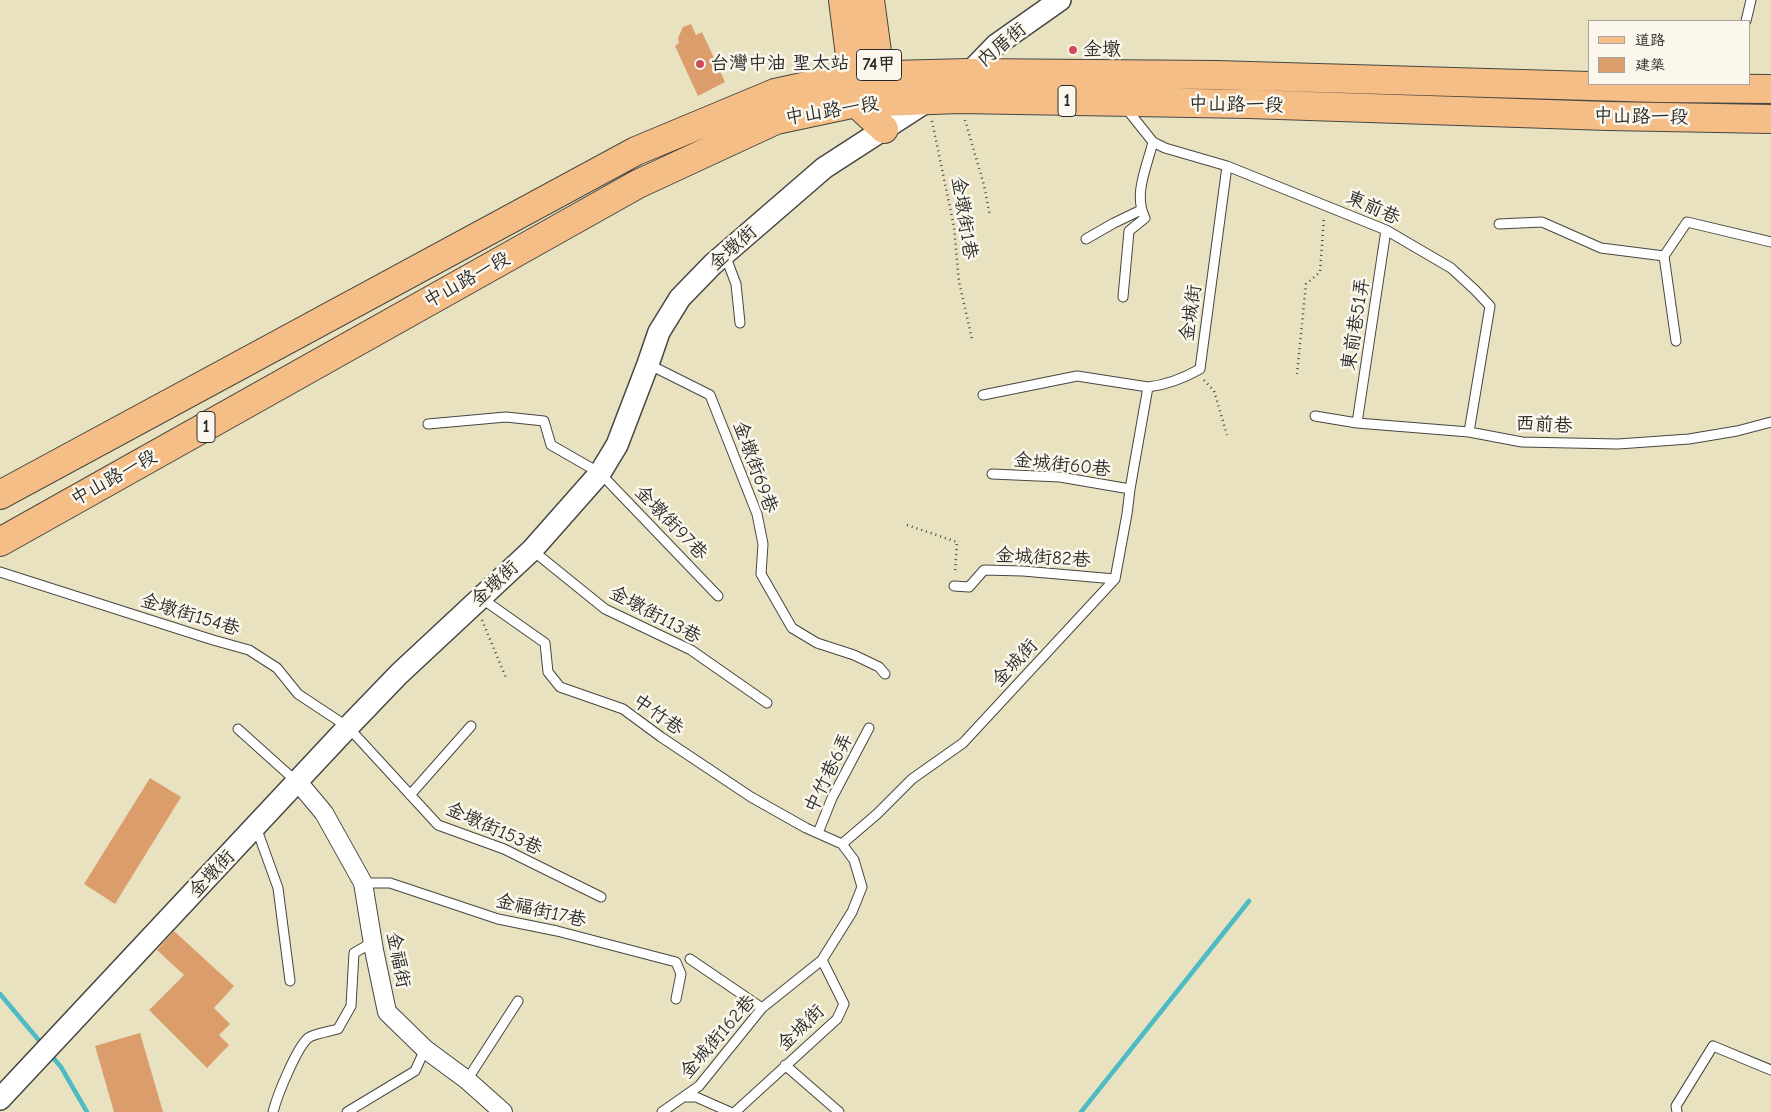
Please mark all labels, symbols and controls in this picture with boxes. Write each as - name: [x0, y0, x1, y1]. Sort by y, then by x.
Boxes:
- street label: 內厝街: [973, 18, 1031, 72]
- legend: [1588, 20, 1751, 85]
- text: 道路: [1635, 31, 1665, 49]
- place label: 金墩: [1083, 39, 1121, 61]
- marker: 金墩: [1067, 44, 1079, 56]
- road number: 74甲: [856, 50, 902, 80]
- place label: 台灣中油 聖太站: [710, 53, 849, 75]
- text: 建築: [1635, 56, 1665, 74]
- marker: 台灣中油 聖太站: [694, 58, 706, 70]
- road number: 1: [1058, 85, 1076, 116]
- street label: 中山路一段: [783, 92, 881, 130]
- street label: 中山路一段: [1188, 93, 1284, 117]
- street label: 中山路一段: [1593, 105, 1689, 129]
- street label: 金墩街1巷: [946, 175, 982, 261]
- street label: 東前巷: [1342, 186, 1404, 230]
- street label: 金墩街: [704, 220, 762, 276]
- street label: 中山路一段: [420, 247, 514, 313]
- street label: 東前巷51弄: [1337, 276, 1375, 372]
- street label: 金城街: [1176, 283, 1206, 343]
- road number: 1: [197, 412, 215, 442]
- street label: 西前巷: [1515, 412, 1573, 438]
- street label: 金墩街69巷: [728, 418, 782, 516]
- street label: 中山路一段: [67, 445, 161, 511]
- street label: 金城街60巷: [1012, 449, 1112, 481]
- street label: 金墩街97巷: [630, 481, 712, 565]
- street label: 金城街82巷: [995, 544, 1091, 572]
- street label: 金墩街: [466, 556, 524, 612]
- street label: 金墩街113巷: [605, 581, 705, 649]
- street label: 金墩街154巷: [137, 589, 243, 641]
- street label: 金城街: [987, 634, 1043, 692]
- street label: 中竹巷: [628, 689, 688, 741]
- street label: 中竹巷6弄: [800, 729, 858, 817]
- street label: 金墩街153巷: [442, 798, 546, 860]
- street label: 金墩街: [184, 845, 240, 903]
- street label: 金福街17巷: [493, 889, 589, 933]
- street label: 金福街: [381, 930, 415, 990]
- street label: 金城街162巷: [675, 990, 761, 1084]
- street label: 金城街: [773, 1000, 829, 1056]

